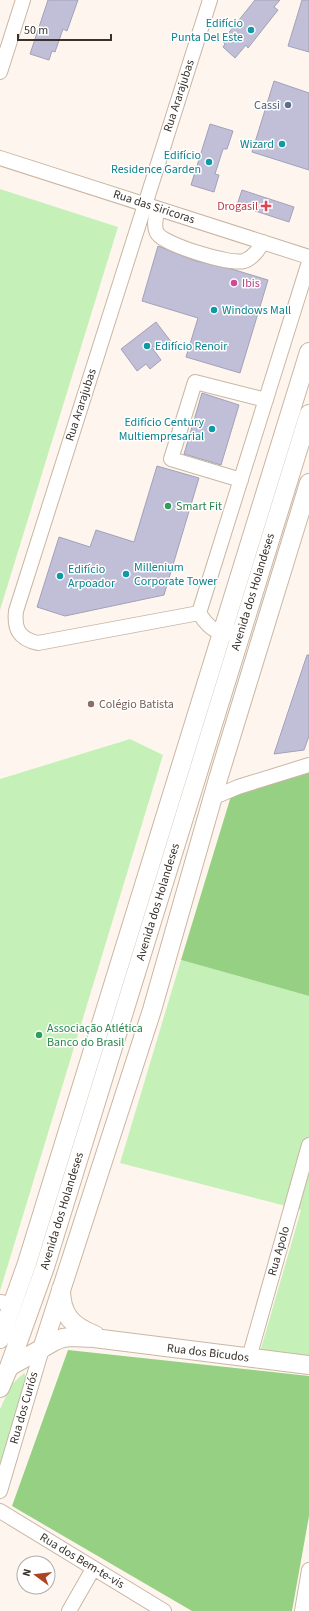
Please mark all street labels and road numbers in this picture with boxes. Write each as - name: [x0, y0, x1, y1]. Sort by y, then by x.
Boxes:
- street label: Rua Ararajubas: [159, 58, 199, 134]
- street label: Rua das Siricoras: [111, 186, 197, 228]
- street label: Rua Ararajubas: [61, 367, 101, 443]
- street label: Avenida dos Holandeses: [227, 531, 279, 653]
- street label: Avenida dos Holandeses: [132, 841, 184, 963]
- street label: Avenida dos Holandeses: [36, 1150, 88, 1272]
- street label: Rua Apolo: [264, 1224, 294, 1278]
- street label: Rua dos Bicudos: [166, 1340, 250, 1366]
- street label: Rua dos Curiós: [6, 1370, 42, 1446]
- street label: Rua dos Bem-te-vis: [37, 1529, 127, 1593]

